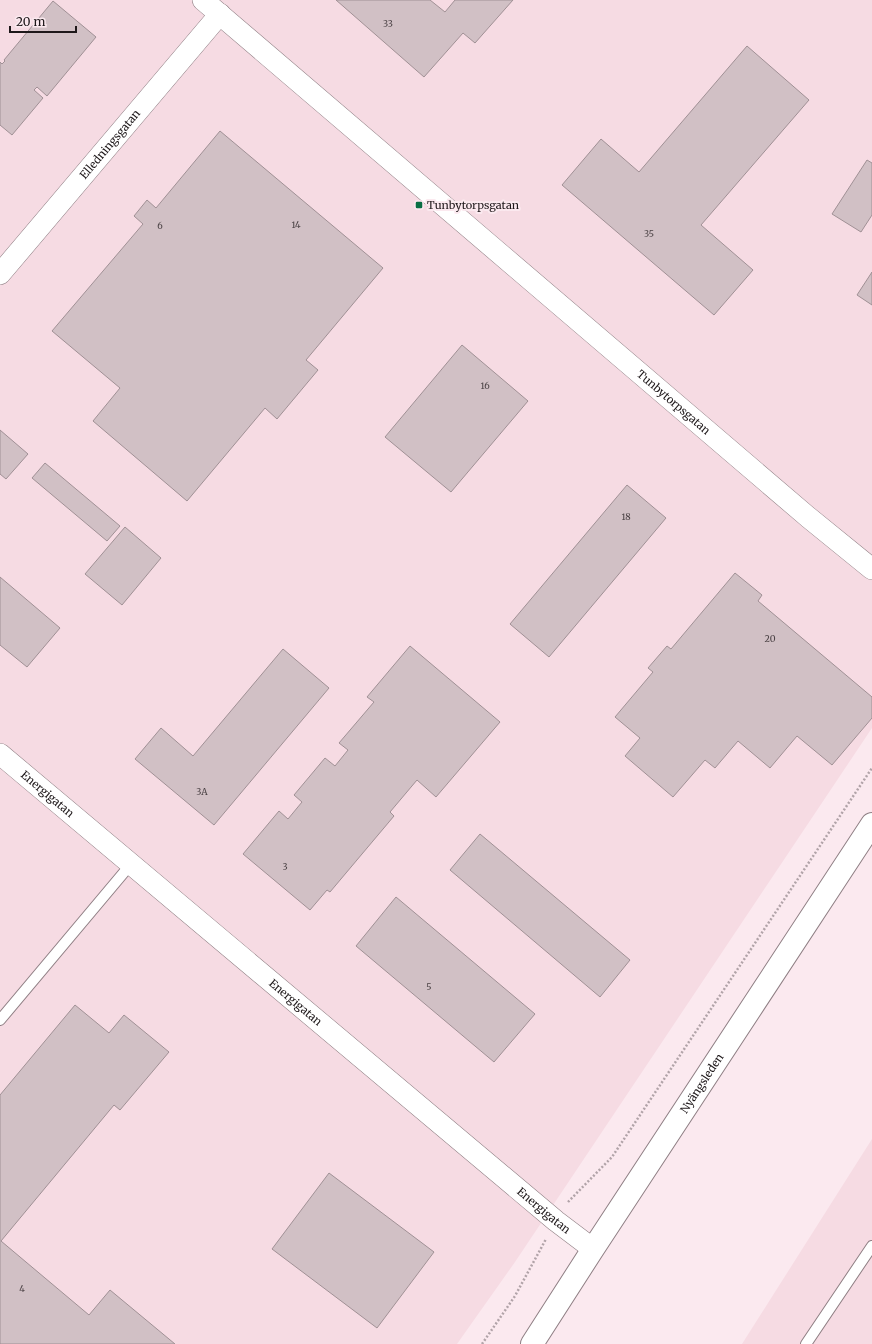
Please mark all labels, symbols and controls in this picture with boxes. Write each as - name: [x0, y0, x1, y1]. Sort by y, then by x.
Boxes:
- scale bar: [10, 8, 76, 34]
- text: 20 m: [16, 14, 45, 29]
- house number: 33: [383, 18, 393, 29]
- street label: Elledningsgatan: [77, 106, 144, 182]
- place label: Tunbytorpsgatan: [427, 198, 520, 212]
- marker: Tunbytorpsgatan: [414, 200, 424, 210]
- house number: 14: [291, 219, 301, 230]
- house number: 6: [157, 220, 163, 231]
- house number: 35: [644, 228, 654, 239]
- street label: Tunbytorpsgatan: [634, 367, 714, 438]
- house number: 16: [480, 380, 490, 391]
- house number: 18: [621, 511, 631, 522]
- house number: 20: [765, 633, 776, 644]
- street label: Energigatan: [18, 768, 77, 821]
- house number: 3A: [196, 786, 208, 797]
- house number: 3: [282, 861, 288, 872]
- street label: Energigatan: [266, 976, 325, 1029]
- house number: 5: [426, 981, 432, 992]
- street label: Nyängsleden: [677, 1050, 727, 1116]
- street label: Energigatan: [514, 1184, 574, 1237]
- house number: 4: [19, 1283, 25, 1294]

